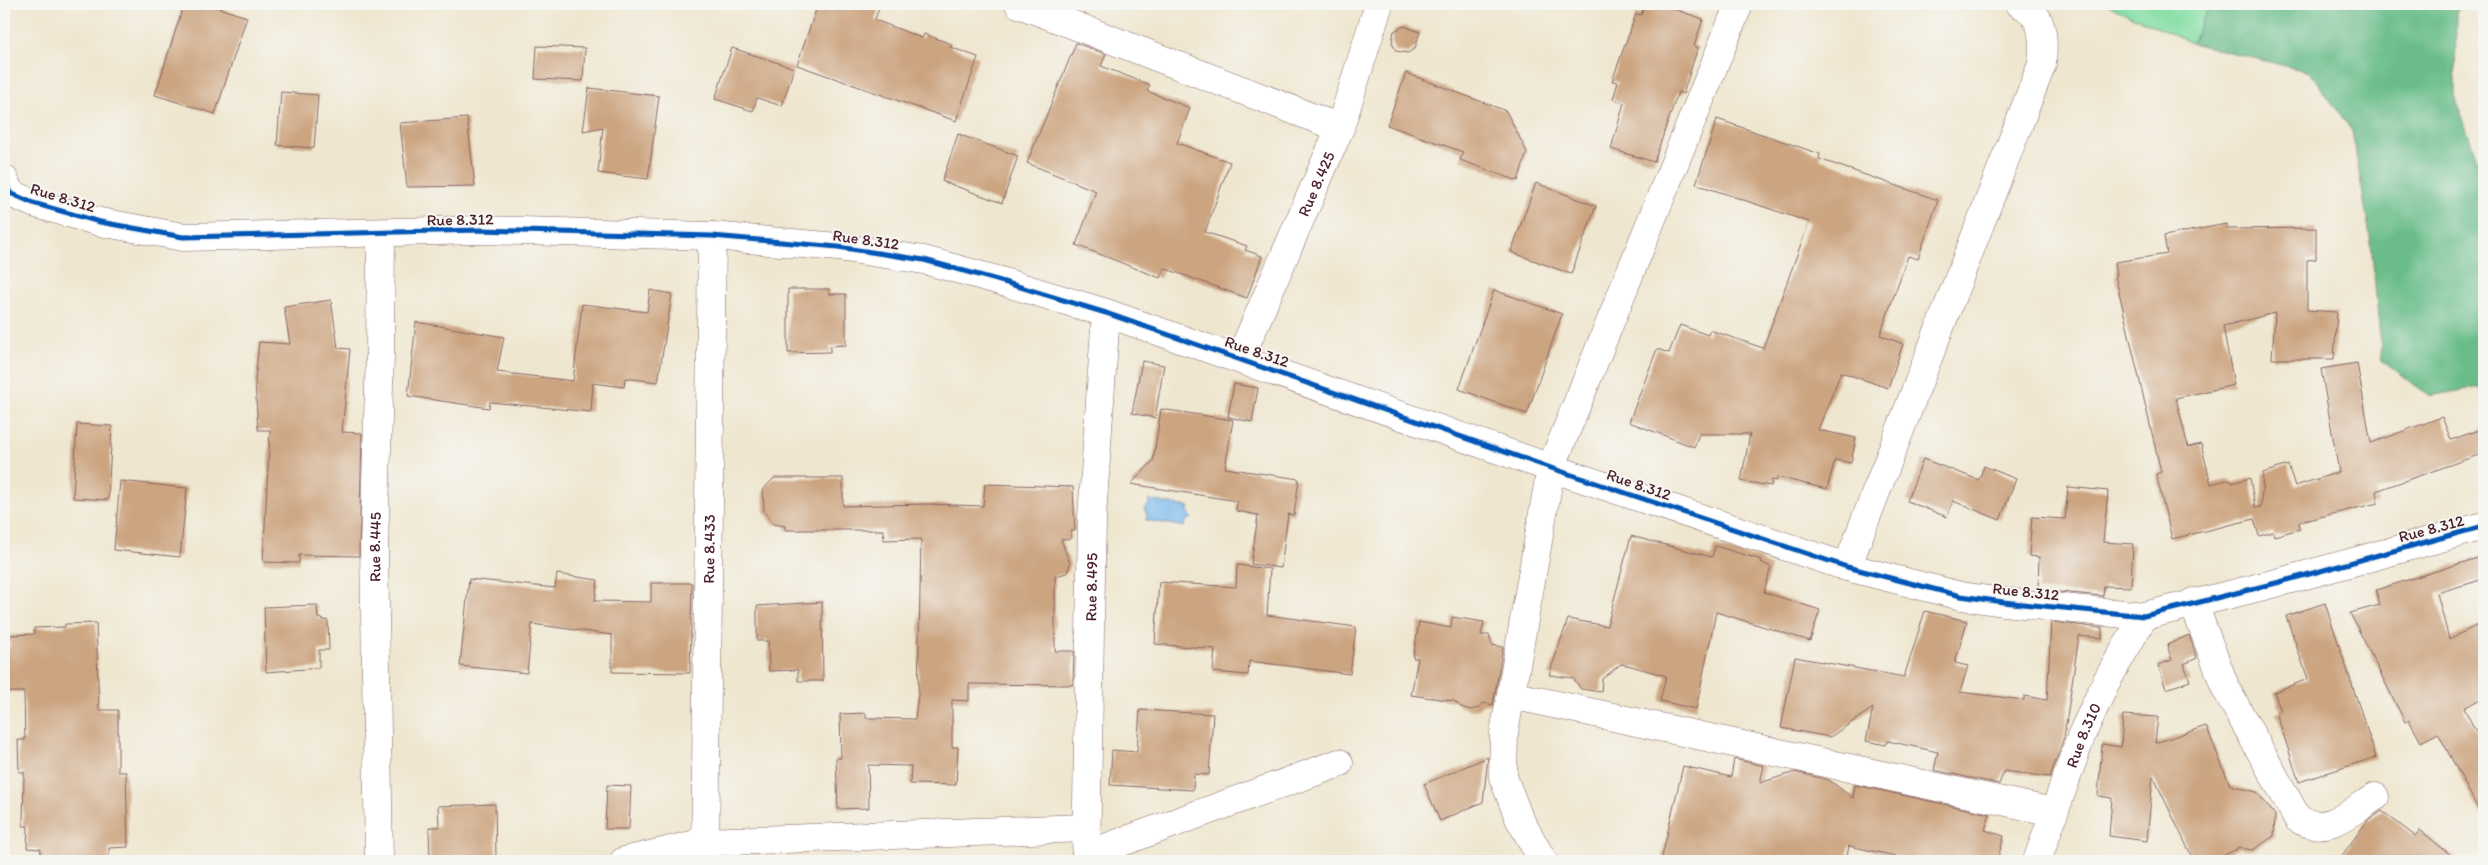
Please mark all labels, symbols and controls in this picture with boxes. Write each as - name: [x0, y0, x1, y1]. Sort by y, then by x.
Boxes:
- street label: Rue 8.425: [1294, 149, 1339, 219]
- street label: Rue 8.312: [28, 179, 98, 217]
- street label: Rue 8.312: [426, 209, 494, 230]
- street label: Rue 8.312: [831, 225, 901, 254]
- street label: Rue 8.312: [1222, 332, 1292, 372]
- street label: Rue 8.312: [1604, 465, 1674, 505]
- street label: Rue 8.312: [2396, 510, 2466, 546]
- street label: Rue 8.445: [365, 512, 385, 582]
- street label: Rue 8.433: [699, 514, 719, 584]
- street label: Rue 8.495: [1081, 552, 1101, 622]
- street label: Rue 8.312: [1992, 579, 2061, 605]
- street label: Rue 8.310: [2062, 700, 2105, 770]

